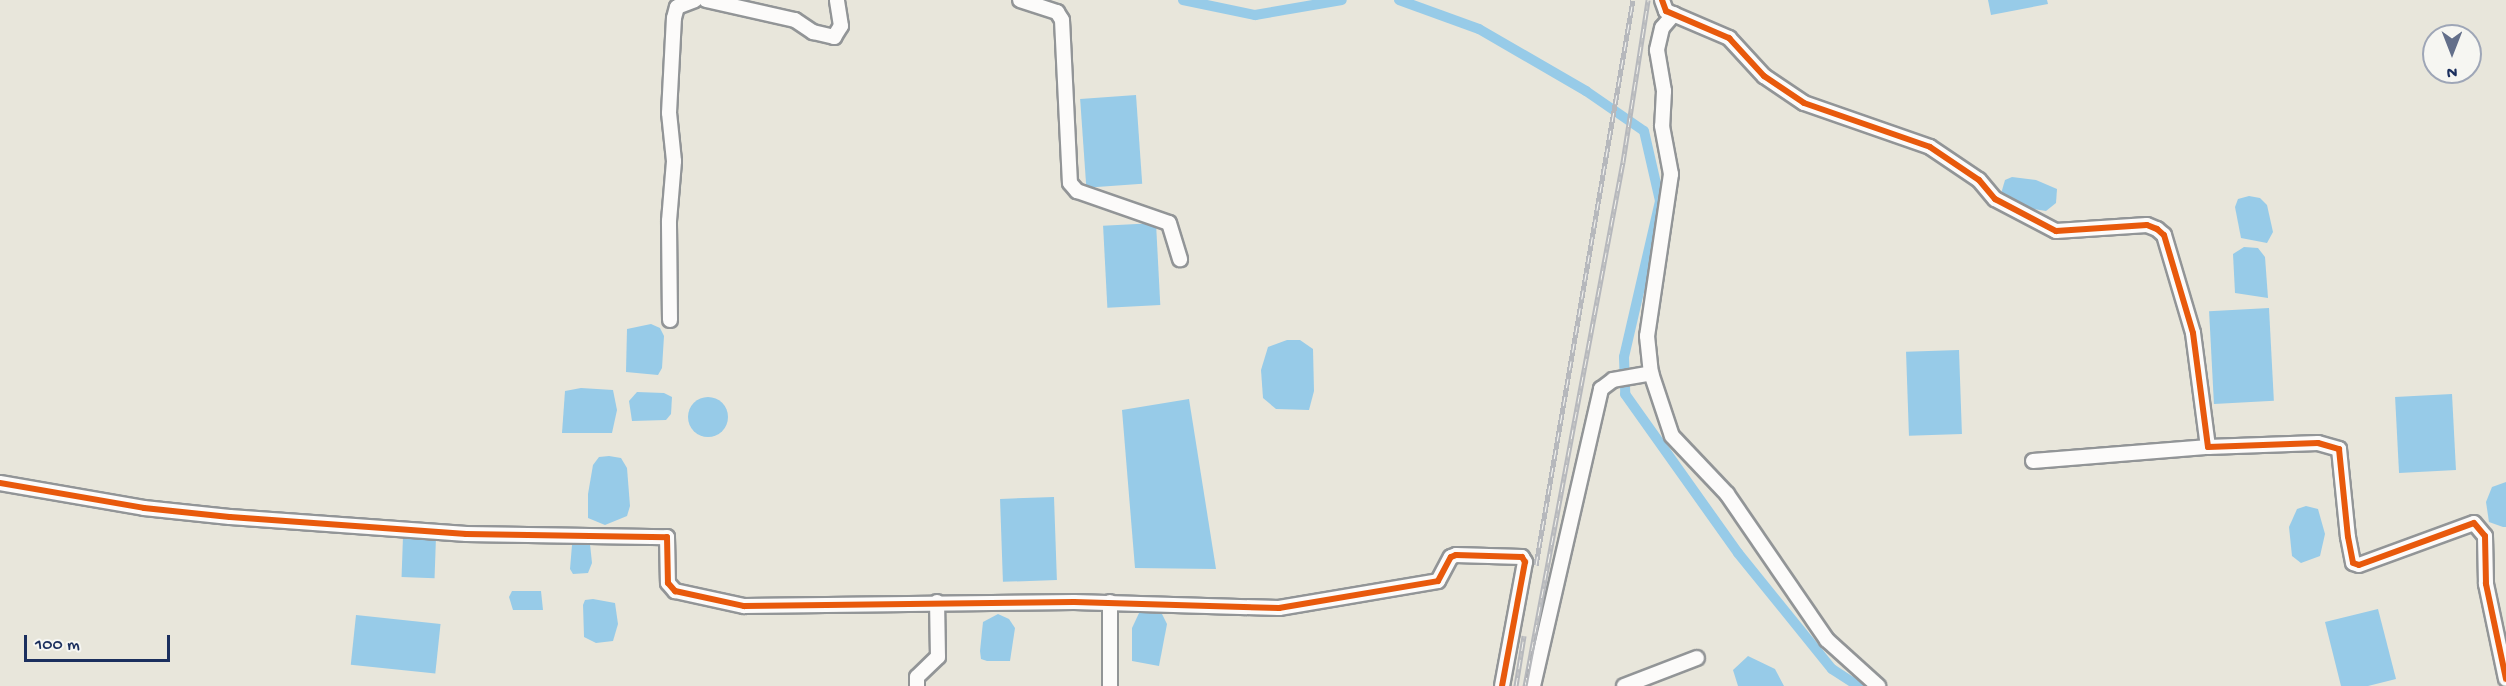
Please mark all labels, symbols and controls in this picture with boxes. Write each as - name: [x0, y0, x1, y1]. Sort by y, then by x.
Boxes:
- north arrow: [2422, 24, 2482, 84]
- text: N: [2447, 61, 2457, 80]
- scale bar: [27, 623, 172, 661]
- text: 100 m: [35, 635, 80, 656]

